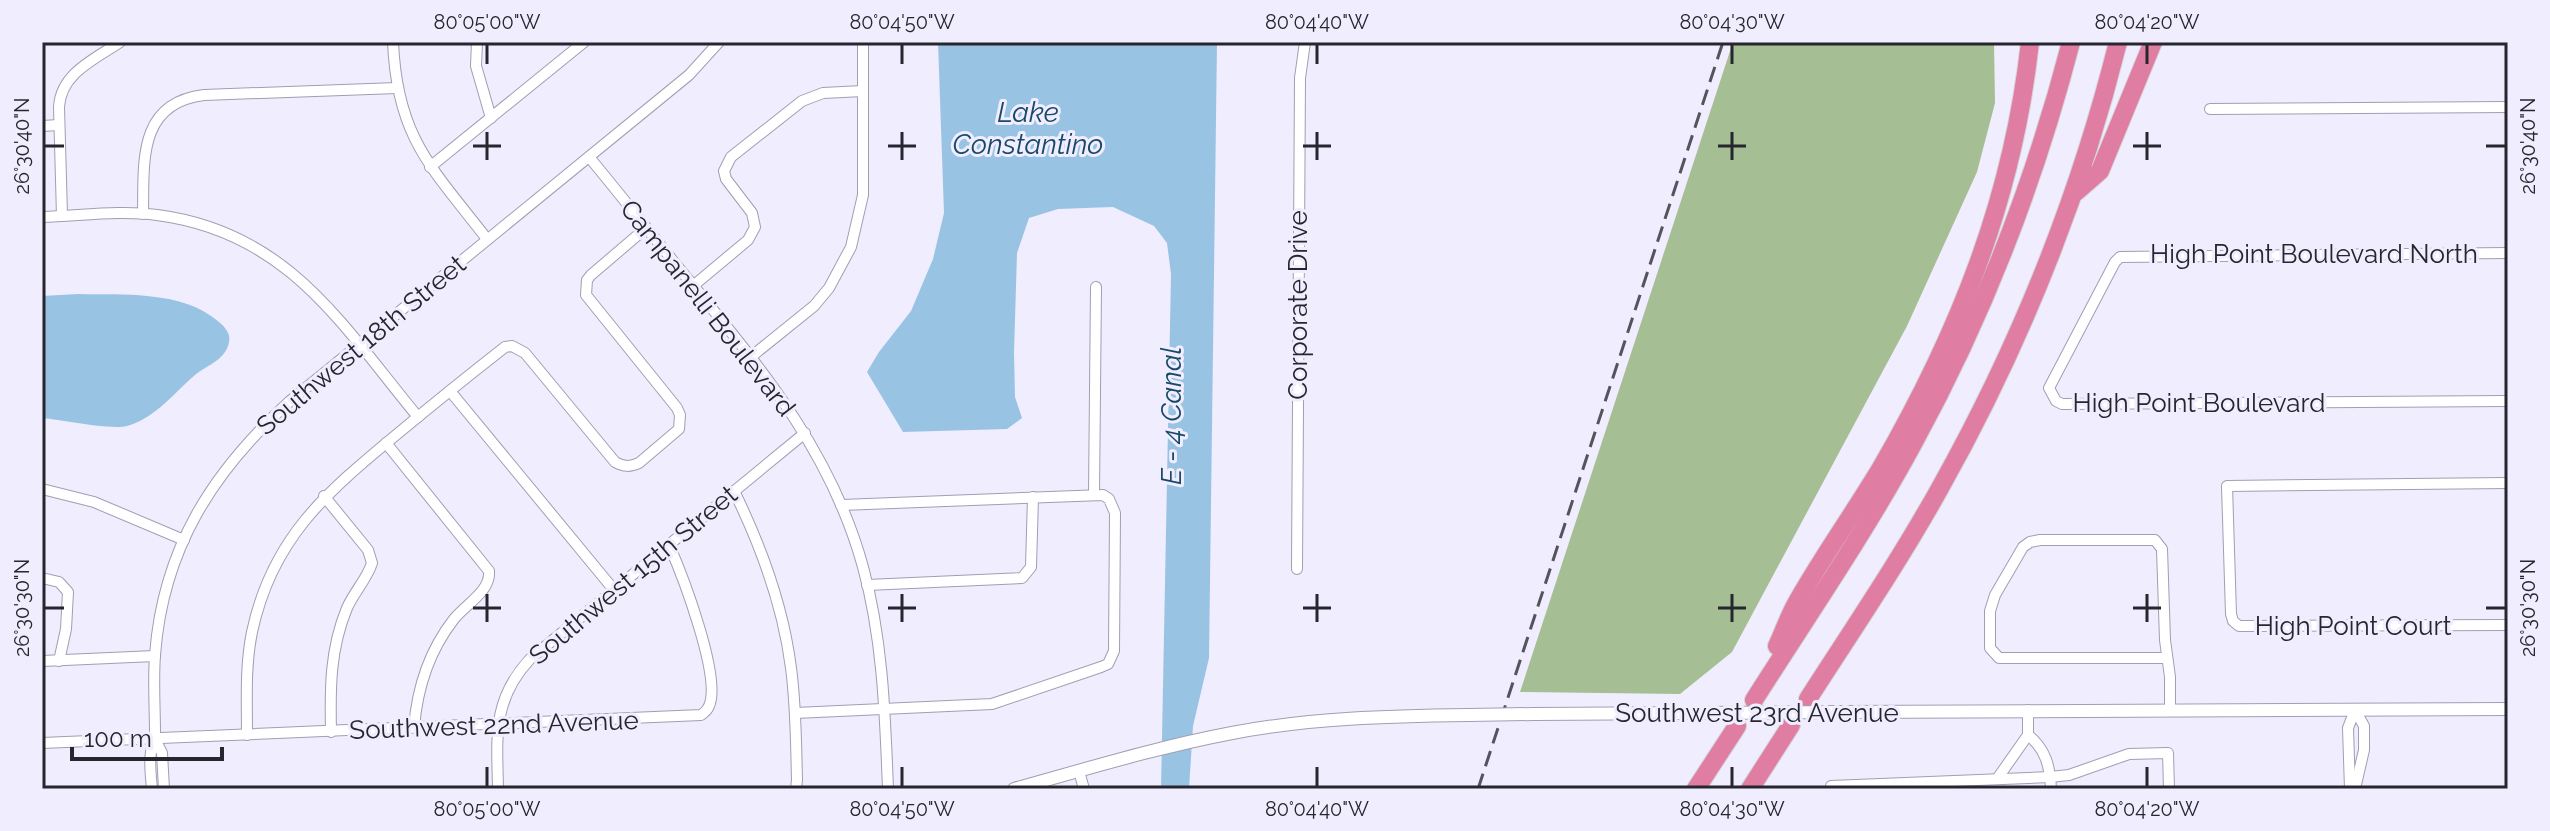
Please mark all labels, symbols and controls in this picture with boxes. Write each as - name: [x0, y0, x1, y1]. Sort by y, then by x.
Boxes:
- text: 80°05'00"W: [434, 10, 540, 34]
- text: 80°04'50"W: [849, 10, 955, 34]
- text: 80°04'40"W: [1265, 10, 1369, 34]
- text: 80°04'30"W: [1679, 10, 1785, 34]
- text: 80°04'20"W: [2095, 10, 2200, 34]
- water label: Lake Constantino: [953, 96, 1103, 161]
- text: 26°30'40"N: [10, 97, 34, 195]
- text: 26°30'40"N: [2516, 97, 2540, 195]
- street label: Campanelli Boulevard: [614, 194, 802, 422]
- street label: Corporate Drive: [1283, 210, 1313, 400]
- street label: High Point Boulevard North: [2150, 239, 2478, 269]
- street label: Southwest 18th Street: [251, 249, 472, 441]
- water label: E - 4 Canal: [1155, 347, 1188, 485]
- street label: High Point Boulevard: [2073, 388, 2325, 418]
- street label: Southwest 15th Street: [523, 479, 743, 671]
- text: 26°30'30"N: [10, 559, 34, 657]
- text: 26°30'30"N: [2516, 559, 2540, 657]
- street label: High Point Court: [2255, 611, 2452, 641]
- street label: Southwest 23rd Avenue: [1615, 698, 1899, 728]
- street label: Southwest 22nd Avenue: [349, 705, 639, 745]
- scale bar: [72, 711, 222, 761]
- text: 100 m: [84, 724, 152, 753]
- text: 80°05'00"W: [434, 797, 540, 821]
- text: 80°04'50"W: [849, 797, 955, 821]
- text: 80°04'40"W: [1265, 797, 1369, 821]
- text: 80°04'30"W: [1679, 797, 1785, 821]
- text: 80°04'20"W: [2095, 797, 2200, 821]

